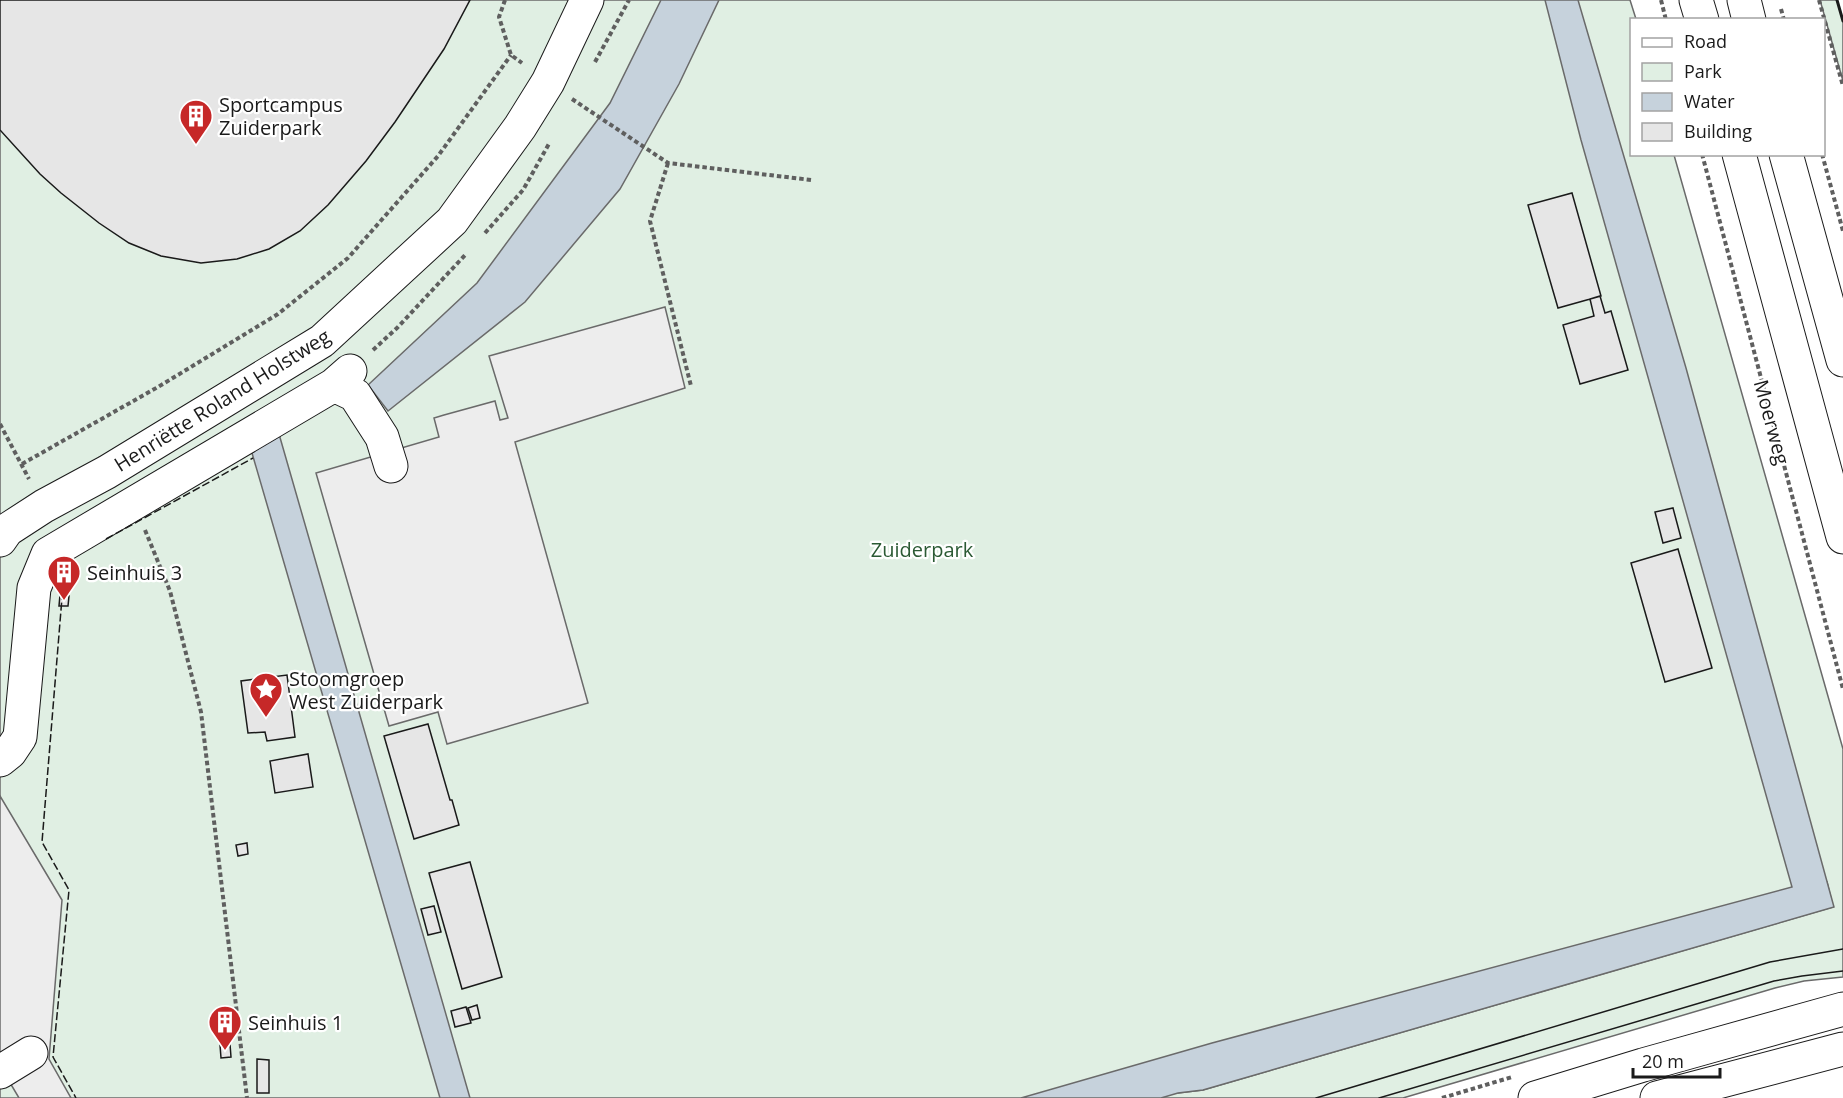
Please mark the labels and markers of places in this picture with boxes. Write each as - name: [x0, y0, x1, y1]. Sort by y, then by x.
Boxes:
- place label: Sportcampus Zuiderpark: [219, 91, 343, 141]
- building icon: Sportcampus Zuiderpark: [178, 98, 214, 145]
- building icon: Seinhuis 3: [46, 554, 82, 601]
- place label: Seinhuis 3: [87, 559, 182, 586]
- place label: Stoomgroep West Zuiderpark: [289, 665, 443, 715]
- place icon: Stoomgroep West Zuiderpark: [248, 671, 284, 718]
- building icon: Seinhuis 1: [207, 1004, 243, 1051]
- place label: Seinhuis 1: [248, 1009, 343, 1036]

